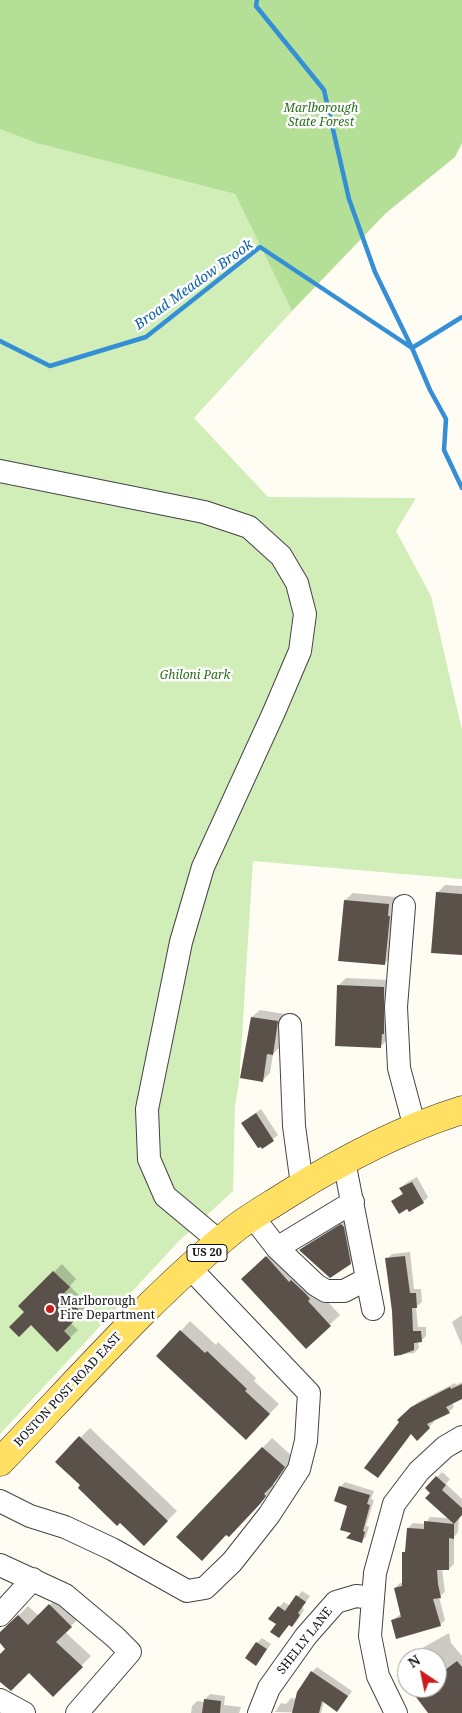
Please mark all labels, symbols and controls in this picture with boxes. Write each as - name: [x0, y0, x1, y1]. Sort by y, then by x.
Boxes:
- park label: Marlborough State Forest: [284, 102, 358, 130]
- water label: Broad Meadow Brook: [132, 236, 256, 334]
- park label: Ghiloni Park: [160, 669, 230, 683]
- road number: US 20: [187, 1244, 227, 1262]
- place label: Marlborough Fire Department: [60, 1295, 155, 1323]
- marker: Marlborough Fire Department: [44, 1303, 56, 1315]
- street label: BOSTON POST ROAD EAST: [11, 1330, 125, 1450]
- street label: SHELLY LANE: [274, 1605, 336, 1677]
- north arrow: [397, 1648, 447, 1698]
- text: N: [404, 1650, 424, 1672]

